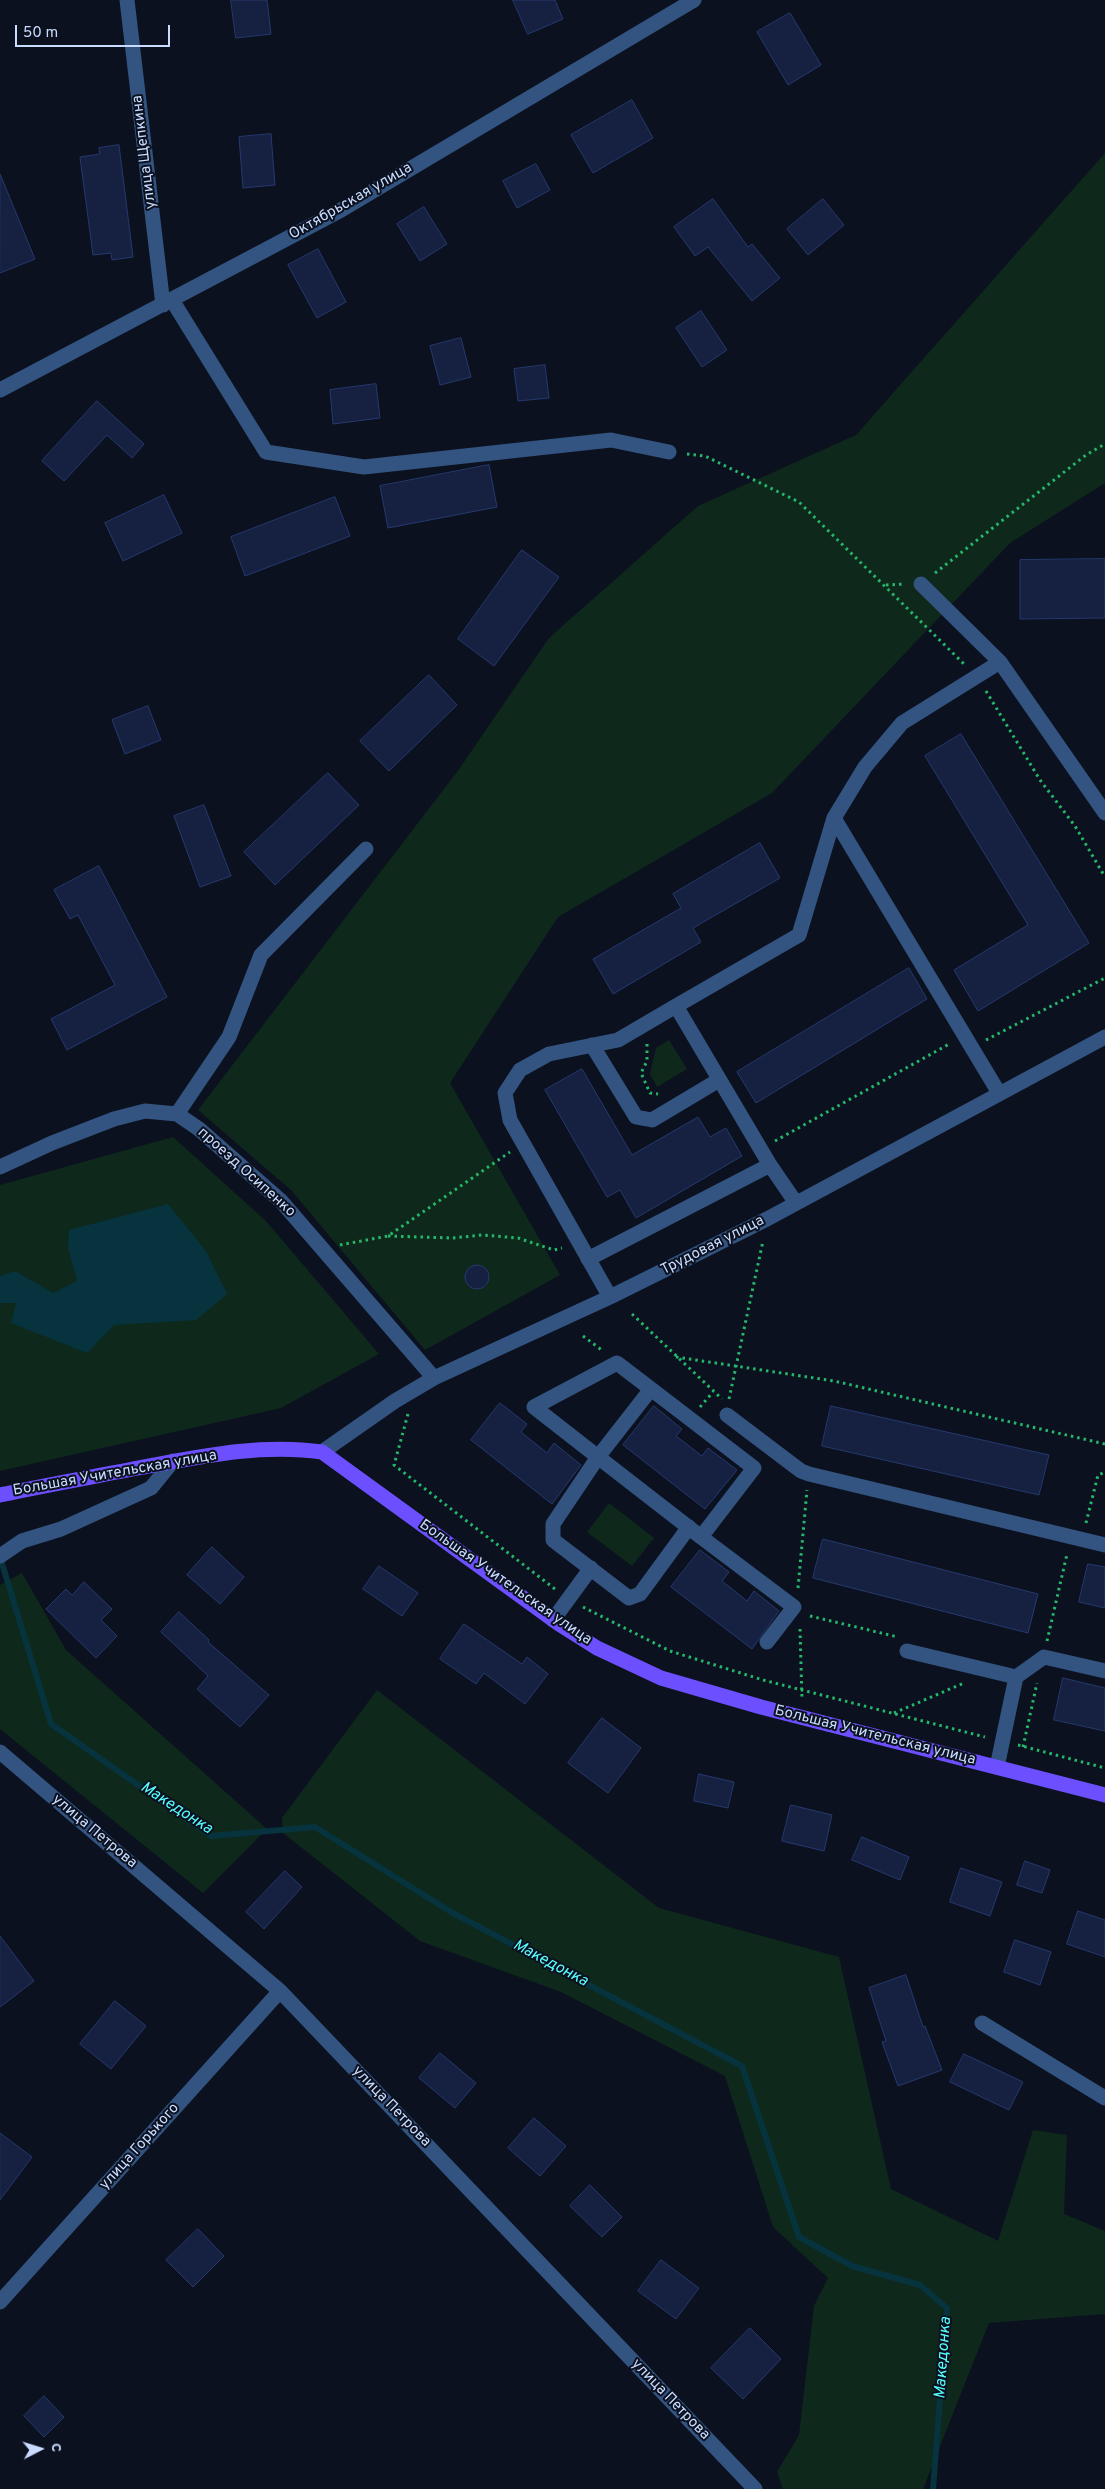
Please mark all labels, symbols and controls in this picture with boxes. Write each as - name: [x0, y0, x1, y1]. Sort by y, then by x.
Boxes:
- scale bar: [18, 15, 172, 47]
- text: 50 m: [23, 24, 58, 43]
- street label: улица Щепкина: [129, 94, 161, 210]
- street label: Октябрьская улица: [286, 159, 416, 245]
- street label: проезд Осипенко: [193, 1124, 299, 1222]
- street label: Трудовая улица: [658, 1212, 768, 1280]
- street label: Большая Учительская улица: [12, 1447, 218, 1501]
- street label: Большая Учительская улица: [415, 1516, 595, 1650]
- street label: Большая Учительская улица: [773, 1702, 977, 1770]
- water label: Македонка: [136, 1779, 216, 1839]
- street label: улица Петрова: [48, 1791, 140, 1873]
- water label: Македонка: [509, 1936, 591, 1992]
- street label: улица Петрова: [348, 2063, 434, 2151]
- street label: улица Горького: [96, 2100, 184, 2194]
- water label: Македонка: [932, 2316, 956, 2400]
- street label: улица Петрова: [627, 2356, 713, 2444]
- north arrow: [15, 2424, 65, 2474]
- text: С: [47, 2442, 64, 2453]

